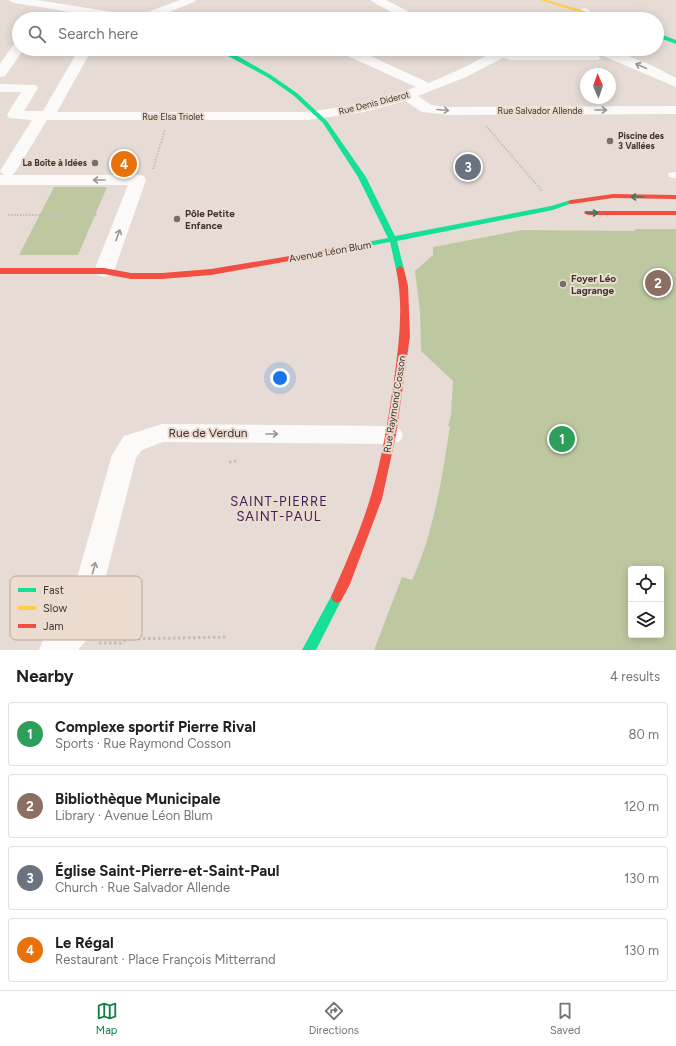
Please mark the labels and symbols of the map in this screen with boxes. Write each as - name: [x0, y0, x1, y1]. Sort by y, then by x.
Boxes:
- one-way arrow: [635, 62, 647, 69]
- north arrow: [580, 68, 616, 104]
- street label: Rue Denis Diderot: [337, 88, 411, 117]
- street label: Rue Salvador Allende: [498, 105, 583, 116]
- one-way arrow: [436, 106, 449, 114]
- one-way arrow: [594, 106, 607, 114]
- street label: Rue Elsa Triolet: [142, 111, 204, 122]
- place label: Piscine des 3 Vallées: [618, 130, 665, 151]
- marker: Piscine des 3 Vallées: [605, 136, 615, 146]
- pin: 4: [111, 149, 137, 179]
- pin: 3: [455, 152, 481, 182]
- place label: La Boîte à Idées: [22, 157, 88, 168]
- marker: La Boîte à Idées: [90, 158, 100, 168]
- one-way arrow: [93, 176, 106, 184]
- one-way arrow: [631, 193, 644, 201]
- place label: Pôle Petite Enfance: [185, 207, 235, 232]
- one-way arrow: [585, 209, 598, 217]
- marker: Pôle Petite Enfance: [172, 214, 182, 224]
- one-way arrow: [114, 229, 122, 241]
- street label: Avenue Léon Blum: [288, 238, 372, 265]
- pin: 2: [645, 268, 671, 298]
- place label: Foyer Léo Lagrange: [571, 272, 616, 297]
- marker: Foyer Léo Lagrange: [558, 279, 568, 289]
- street label: Rue Raymond Cosson: [380, 354, 409, 454]
- your location: [270, 368, 290, 388]
- pin: 1: [549, 424, 575, 454]
- street label: Rue de Verdun: [168, 426, 248, 440]
- one-way arrow: [265, 430, 278, 438]
- district label: SAINT-PIERRE SAINT-PAUL: [230, 494, 328, 524]
- one-way arrow: [91, 562, 98, 575]
- legend: [10, 576, 142, 640]
- text: Fast: [43, 584, 64, 597]
- text: Slow: [43, 602, 67, 615]
- text: Jam: [43, 620, 64, 633]

